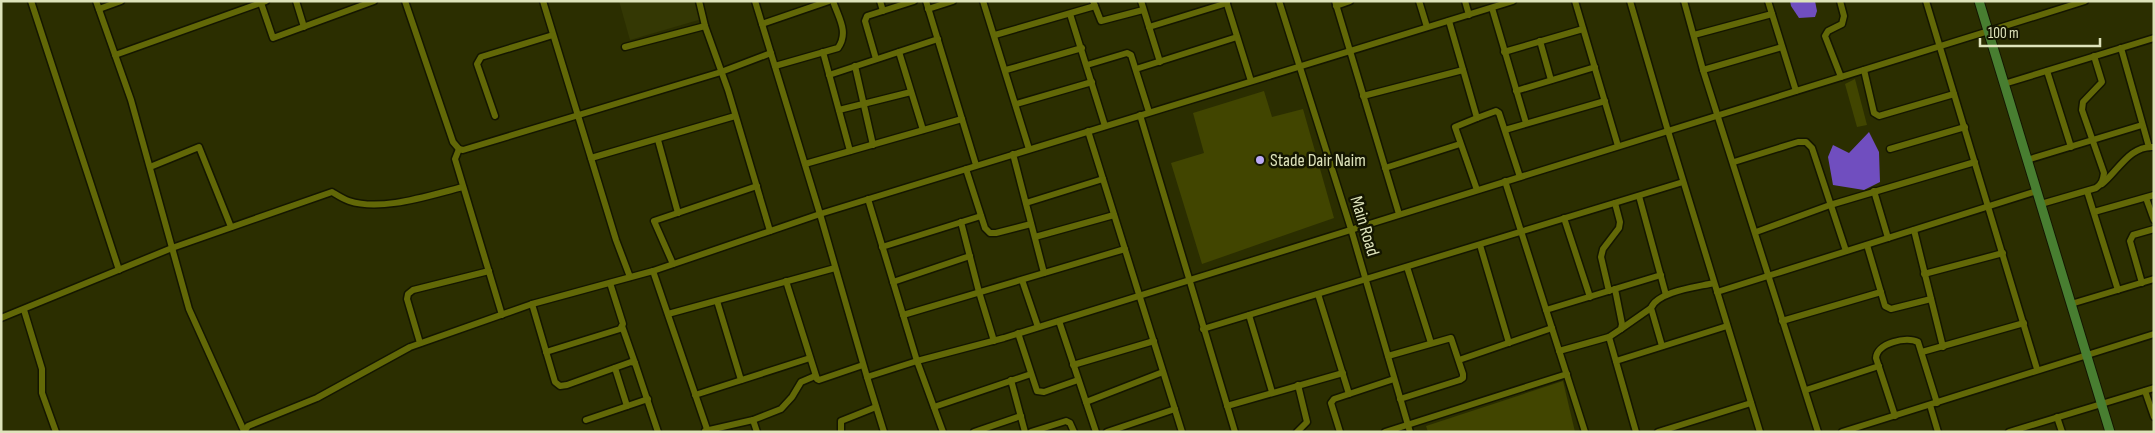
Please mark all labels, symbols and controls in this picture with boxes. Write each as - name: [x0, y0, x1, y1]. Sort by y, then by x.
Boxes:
- scale bar: [1980, 15, 2100, 47]
- text: 100 m: [1988, 24, 2019, 43]
- place label: Stade Dair Naim: [1270, 150, 1366, 171]
- marker: Stade Dair Naim: [1254, 154, 1266, 166]
- street label: Main Road: [1345, 194, 1384, 259]

